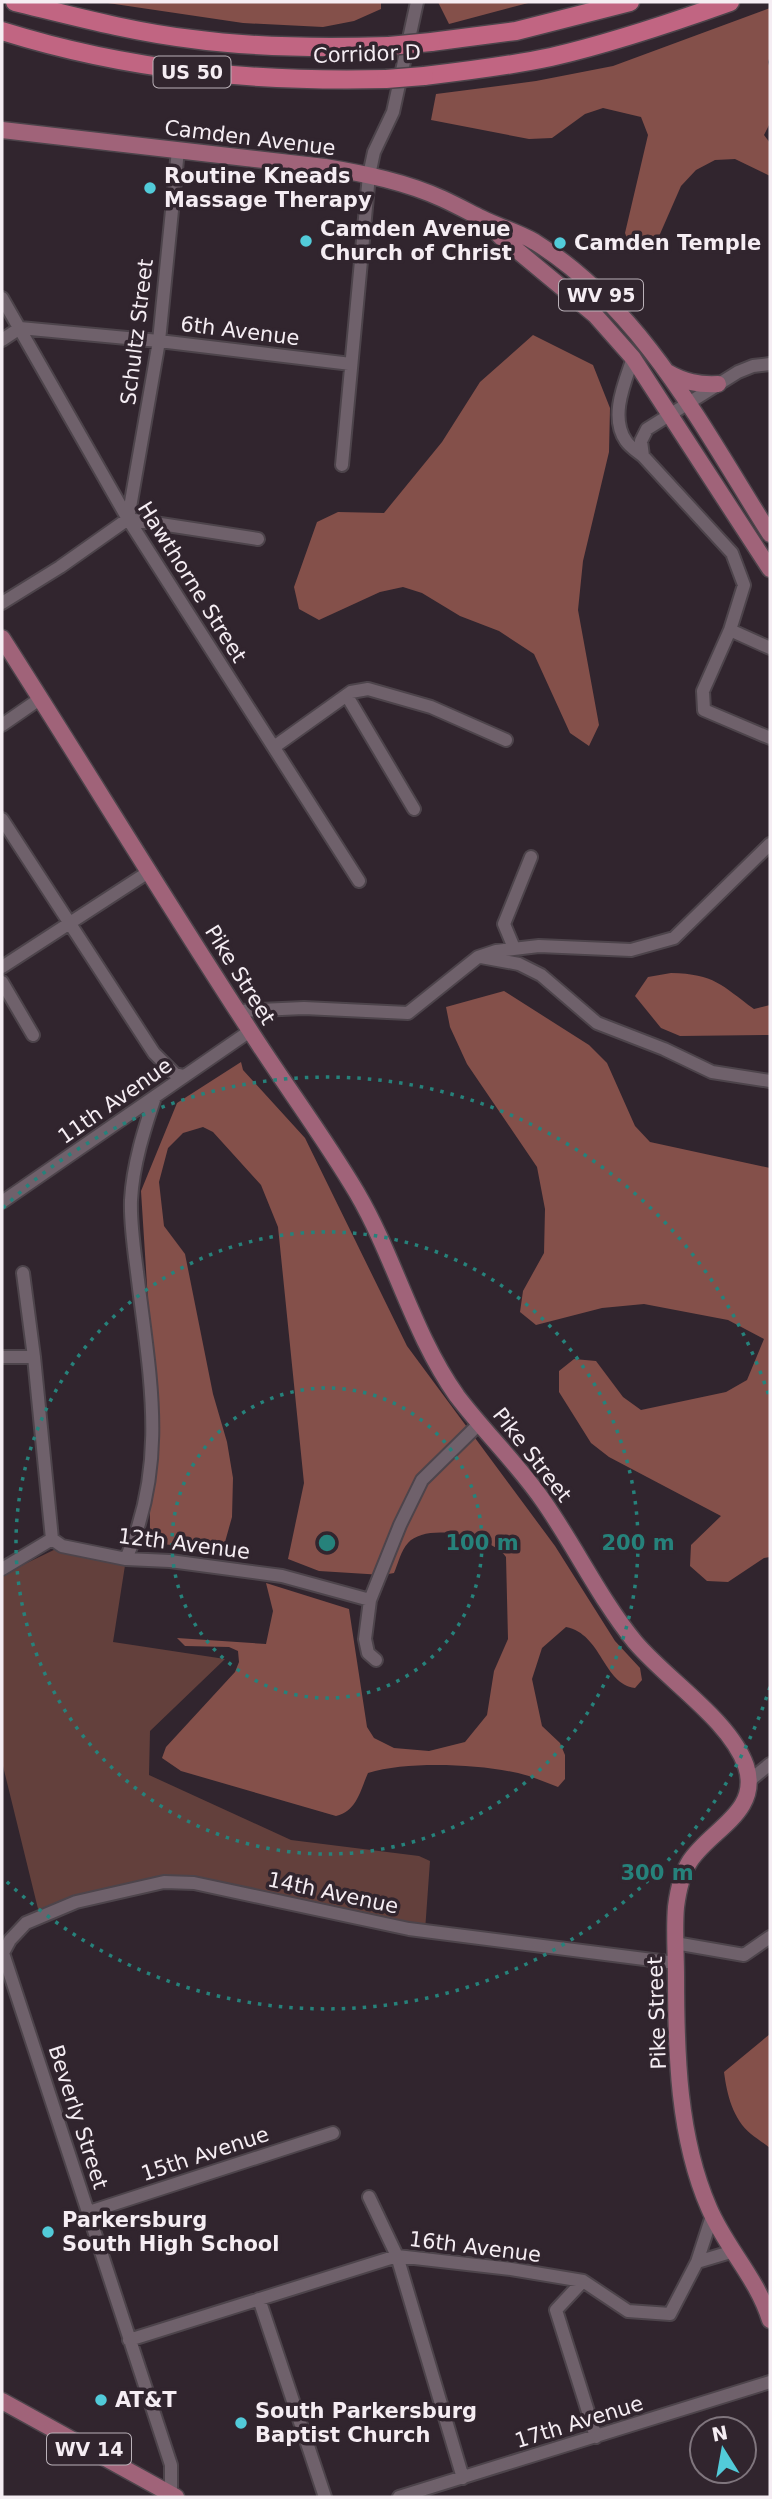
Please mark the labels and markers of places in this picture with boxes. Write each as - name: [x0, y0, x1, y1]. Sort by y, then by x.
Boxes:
- place label: Routine Kneads Massage Therapy: [164, 164, 372, 212]
- marker: Routine Kneads Massage Therapy: [142, 180, 158, 196]
- place label: Camden Avenue Church of Christ: [320, 217, 512, 265]
- place label: Camden Temple: [574, 231, 761, 255]
- marker: Camden Avenue Church of Christ: [298, 233, 314, 249]
- marker: Camden Temple: [552, 235, 568, 251]
- centre of rings: [315, 1531, 339, 1555]
- place label: Parkersburg South High School: [62, 2208, 279, 2256]
- marker: Parkersburg South High School: [40, 2224, 56, 2240]
- place label: AT&T: [115, 2388, 177, 2412]
- marker: AT&T: [93, 2392, 109, 2408]
- place label: South Parkersburg Baptist Church: [255, 2399, 477, 2447]
- marker: South Parkersburg Baptist Church: [233, 2415, 249, 2431]

